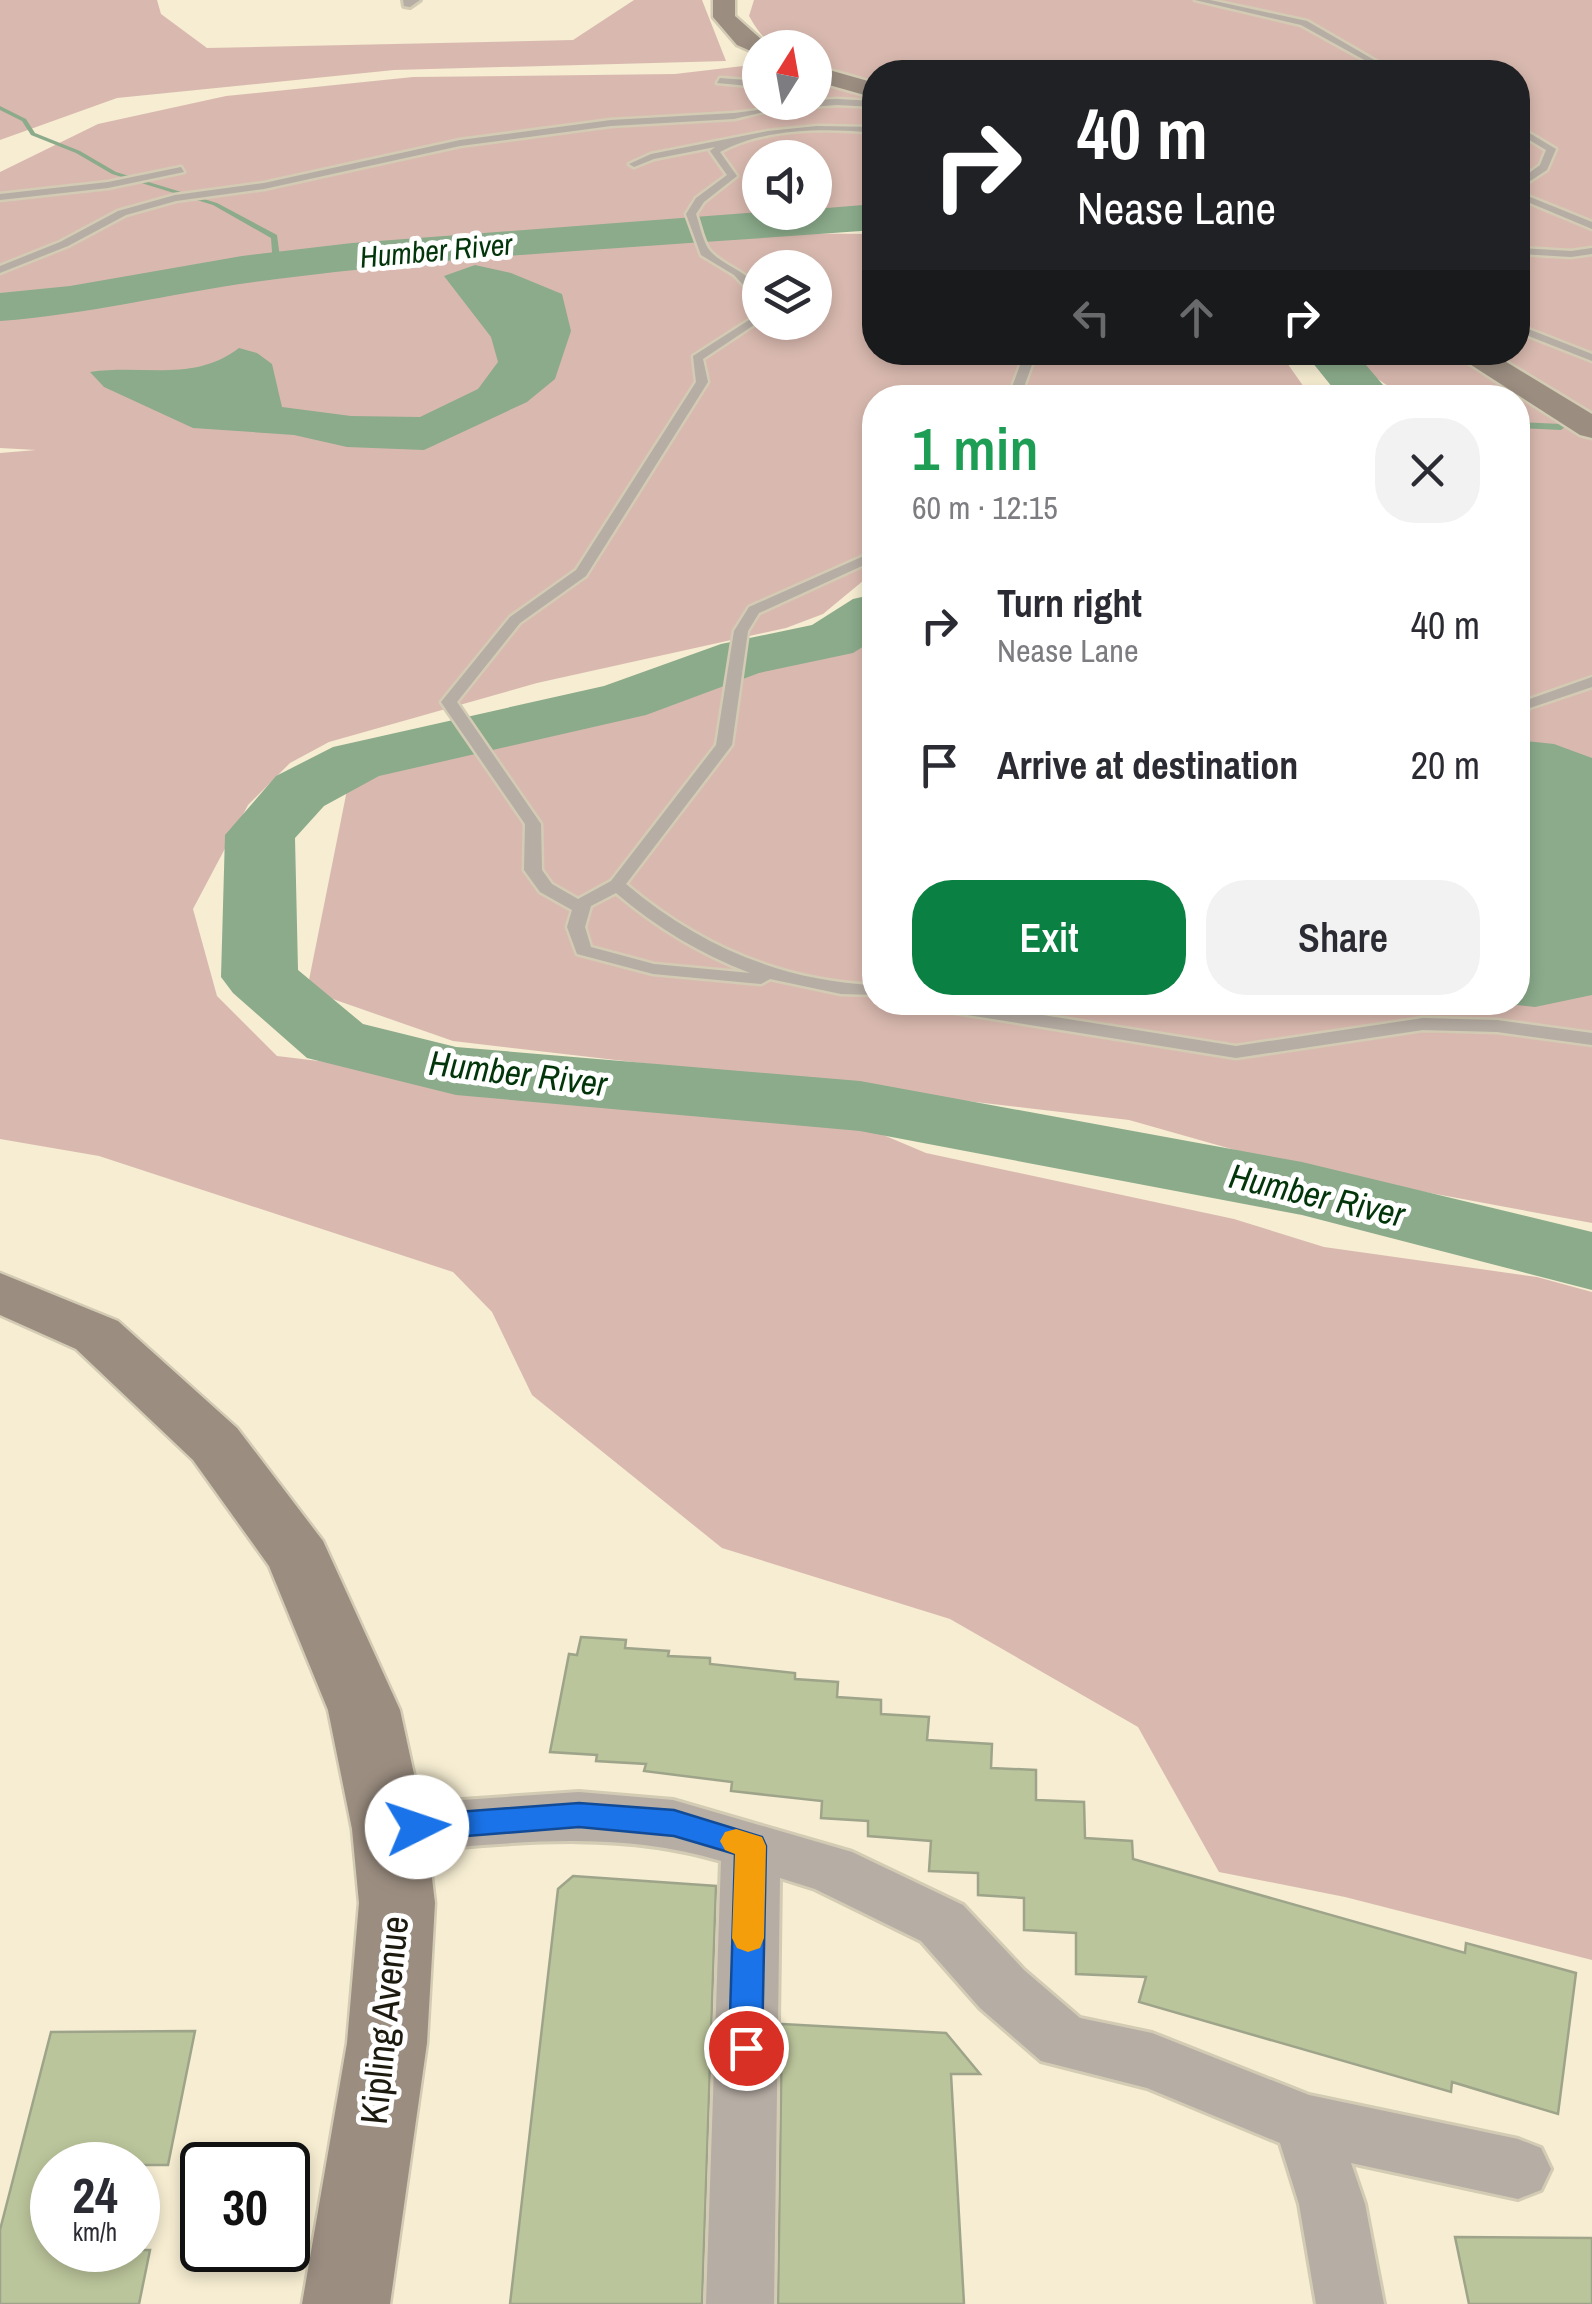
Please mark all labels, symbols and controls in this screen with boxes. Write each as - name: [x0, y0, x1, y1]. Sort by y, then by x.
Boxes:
- north arrow: [742, 30, 832, 120]
- map controls: [742, 30, 832, 340]
- text: 40 m: [1077, 87, 1208, 181]
- icon: right: [912, 100, 1042, 230]
- button: sound: [742, 140, 832, 230]
- text: Nease Lane: [1077, 177, 1276, 238]
- water label: Humber River: [358, 223, 515, 277]
- button: layers: [742, 250, 832, 340]
- icon: left: [1064, 290, 1119, 345]
- icon: ahead: [1169, 290, 1224, 345]
- icon: right: [1274, 290, 1329, 345]
- text: 1 min: [912, 408, 1039, 489]
- button: close: [1375, 418, 1480, 523]
- text: 60 m · 12:15: [912, 486, 1058, 529]
- text: Turn right: [997, 578, 1142, 629]
- icon: right: [912, 598, 967, 653]
- text: 40 m: [1411, 600, 1480, 651]
- text: Nease Lane: [997, 629, 1139, 672]
- icon: arrive: [912, 738, 967, 793]
- text: Arrive at destination: [997, 740, 1298, 791]
- text: 20 m: [1411, 740, 1480, 791]
- button: Exit: [912, 880, 1186, 995]
- button: Share: [1206, 880, 1480, 995]
- water label: Humber River: [426, 1039, 611, 1107]
- water label: Humber River: [1225, 1152, 1411, 1238]
- position arrow: [365, 1775, 469, 1879]
- street label: Kipling Avenue: [348, 1913, 420, 2127]
- pin: [704, 2006, 789, 2091]
- icon: arrive: [719, 2021, 774, 2076]
- speed limit sign: 30: [180, 2142, 310, 2272]
- text: 24: [72, 2161, 118, 2229]
- text: km/h: [73, 2215, 117, 2249]

